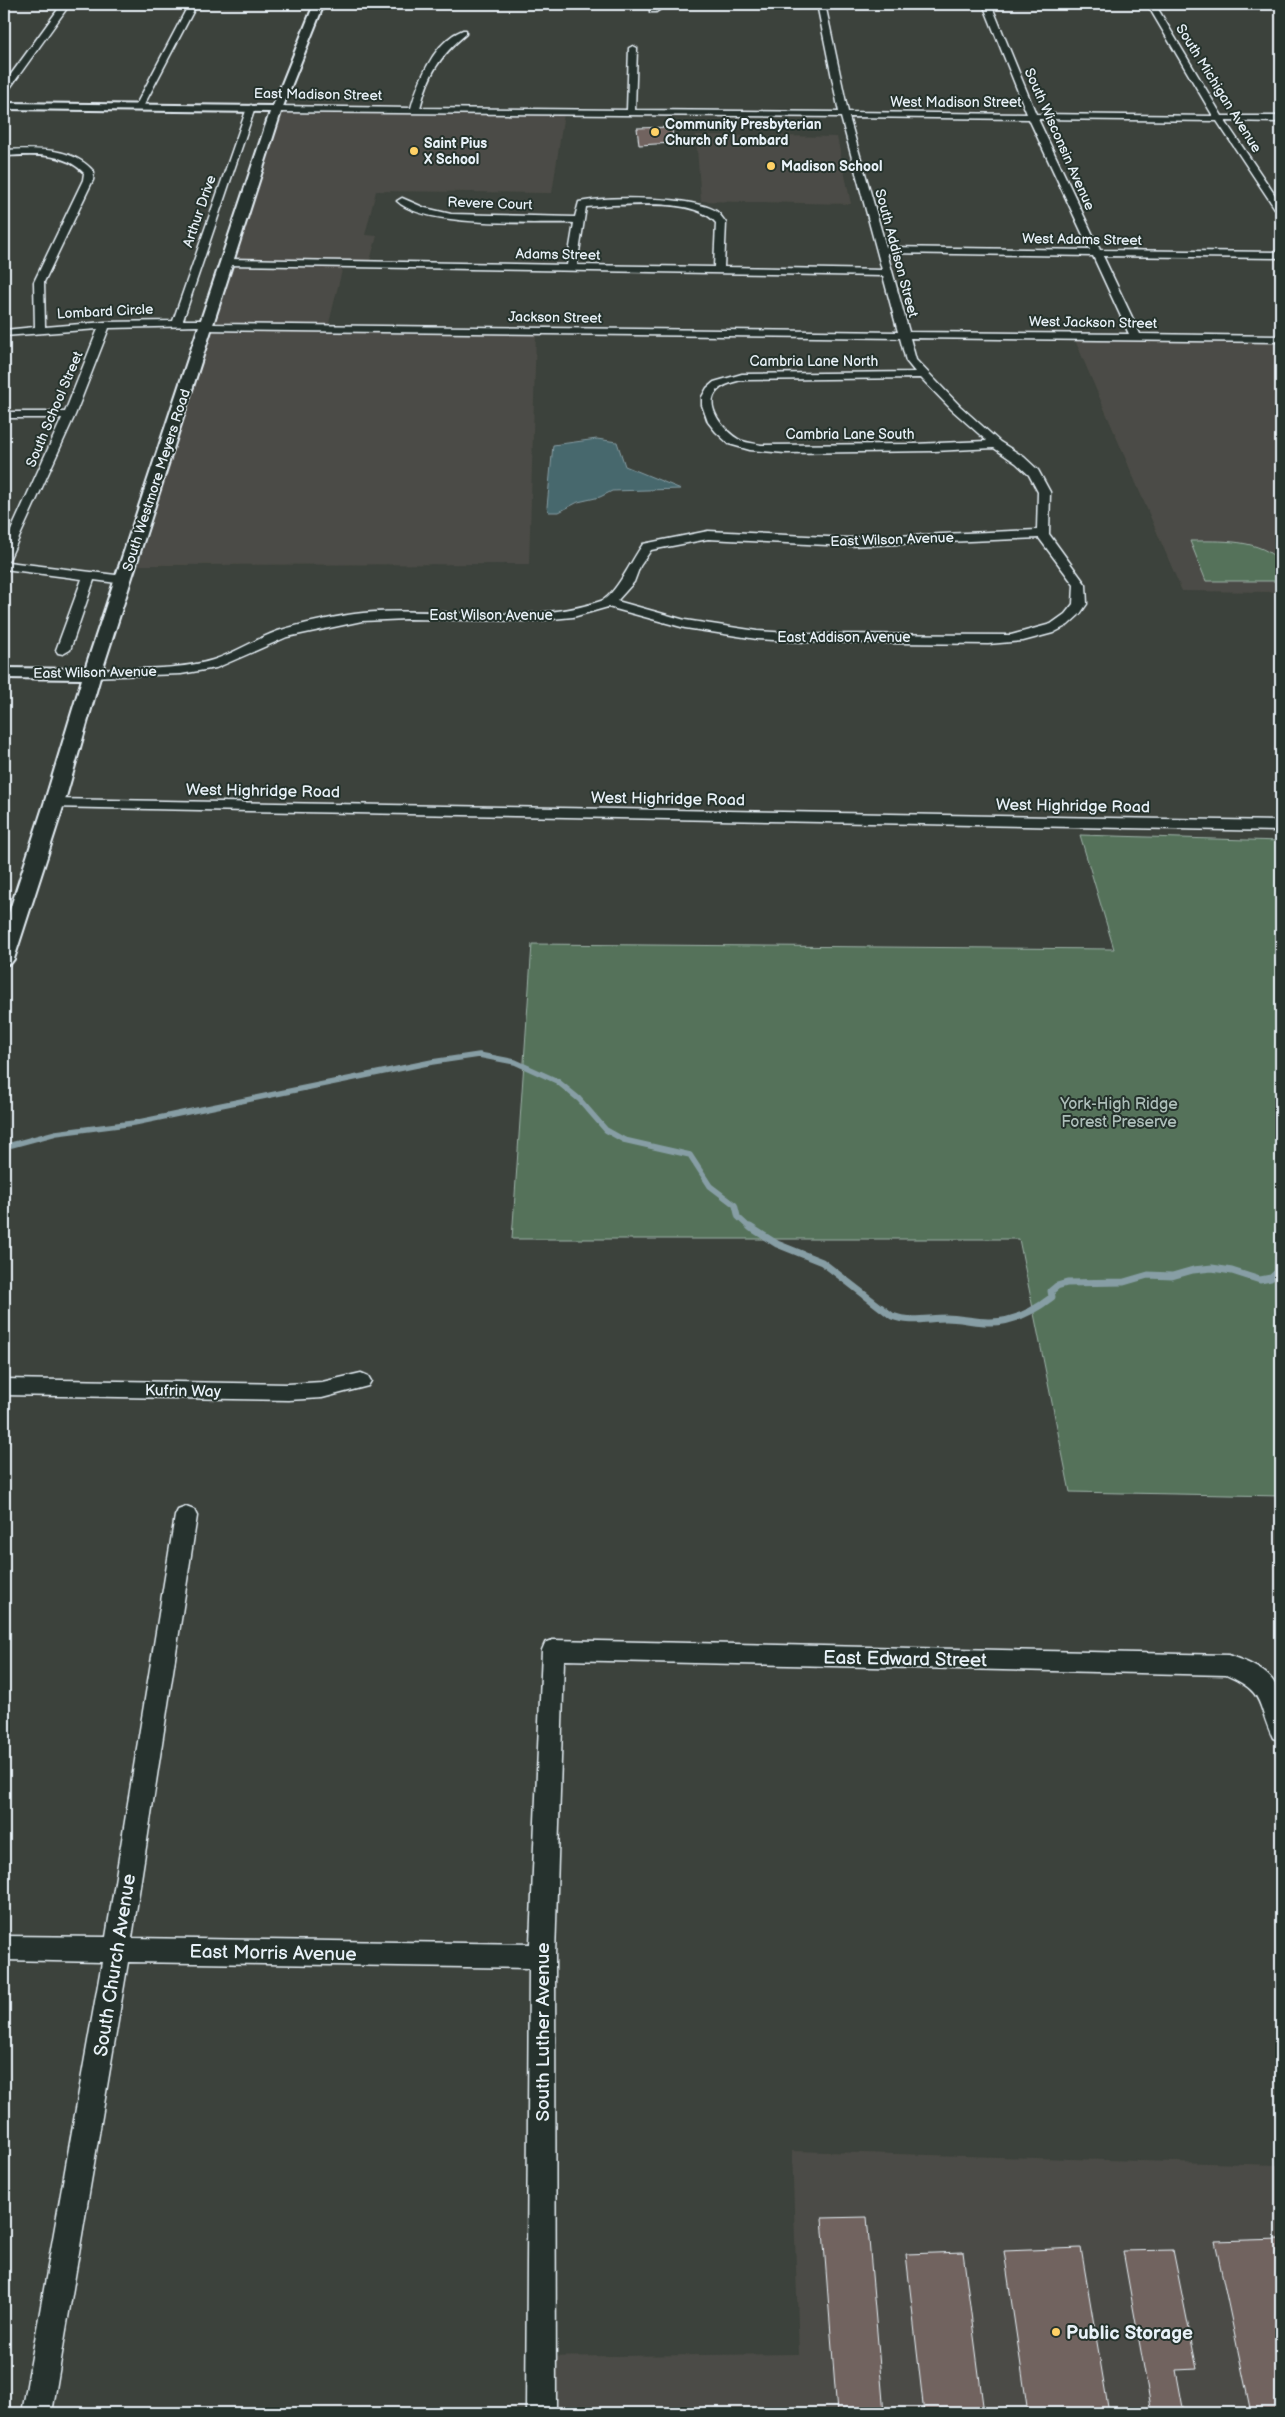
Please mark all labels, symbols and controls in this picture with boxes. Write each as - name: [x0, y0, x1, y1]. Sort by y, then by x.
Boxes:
- street label: South Michigan Avenue: [1172, 21, 1265, 156]
- street label: South Wisconsin Avenue: [1020, 65, 1099, 213]
- street label: East Madison Street: [254, 85, 383, 104]
- street label: West Madison Street: [890, 94, 1022, 111]
- place label: Community Presbyterian Church of Lombard: [665, 116, 822, 149]
- marker: Community Presbyterian Church of Lombard: [649, 126, 661, 138]
- place label: Saint Pius X School: [424, 135, 487, 168]
- marker: Saint Pius X School: [408, 145, 420, 157]
- place label: Madison School: [781, 158, 882, 175]
- marker: Madison School: [765, 160, 777, 172]
- street label: Arthur Drive: [179, 173, 220, 250]
- street label: South Addison Street: [871, 187, 922, 320]
- street label: Revere Court: [447, 194, 533, 214]
- street label: West Adams Street: [1022, 230, 1143, 249]
- street label: Adams Street: [516, 245, 601, 264]
- street label: Lombard Circle: [56, 300, 154, 323]
- street label: Jackson Street: [508, 308, 603, 327]
- street label: West Jackson Street: [1029, 313, 1158, 332]
- street label: South School Street: [22, 348, 87, 470]
- street label: Cambria Lane North: [750, 353, 879, 370]
- street label: South Westmore Meyers Road: [119, 387, 194, 574]
- street label: Cambria Lane South: [786, 426, 915, 443]
- street label: East Wilson Avenue: [830, 529, 954, 550]
- street label: East Wilson Avenue: [429, 607, 553, 624]
- street label: East Addison Avenue: [777, 629, 911, 646]
- street label: East Wilson Avenue: [33, 663, 157, 682]
- street label: West Highridge Road: [186, 781, 340, 802]
- street label: West Highridge Road: [591, 789, 745, 810]
- street label: West Highridge Road: [996, 796, 1150, 817]
- park label: York-High Ridge Forest Preserve: [1059, 1095, 1178, 1132]
- street label: Kufrin Way: [145, 1381, 222, 1402]
- street label: East Edward Street: [823, 1647, 987, 1672]
- street label: South Church Avenue: [90, 1872, 141, 2058]
- street label: East Morris Avenue: [189, 1941, 357, 1966]
- street label: South Luther Avenue: [532, 1942, 555, 2122]
- place label: Public Storage: [1066, 2322, 1193, 2345]
- marker: Public Storage: [1050, 2326, 1062, 2338]

